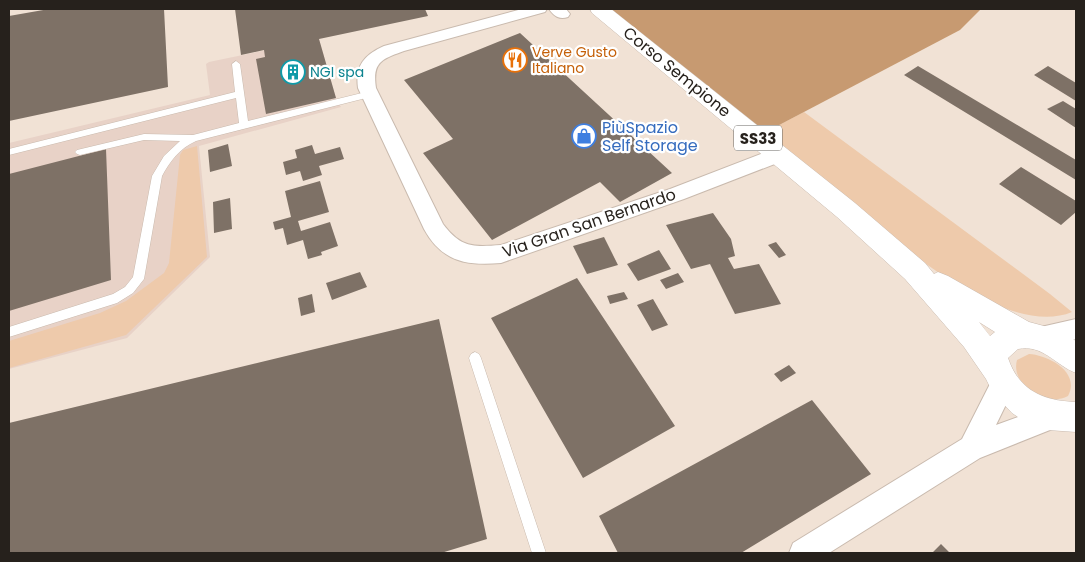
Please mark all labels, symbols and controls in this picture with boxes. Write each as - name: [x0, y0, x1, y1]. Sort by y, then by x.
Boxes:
- street label: Corso Sempione: [618, 21, 736, 123]
- place label: Verve Gusto Italiano: [532, 42, 617, 78]
- restaurant icon: Verve Gusto Italiano: [502, 47, 528, 73]
- building icon: NGI spa: [280, 59, 306, 85]
- place label: NGI spa: [310, 62, 364, 82]
- place label: PiùSpazio Self Storage: [602, 116, 698, 157]
- shop icon: PiùSpazio Self Storage: [571, 123, 597, 149]
- road number: SS33: [734, 126, 782, 150]
- street label: Via Gran San Bernardo: [499, 182, 679, 264]

